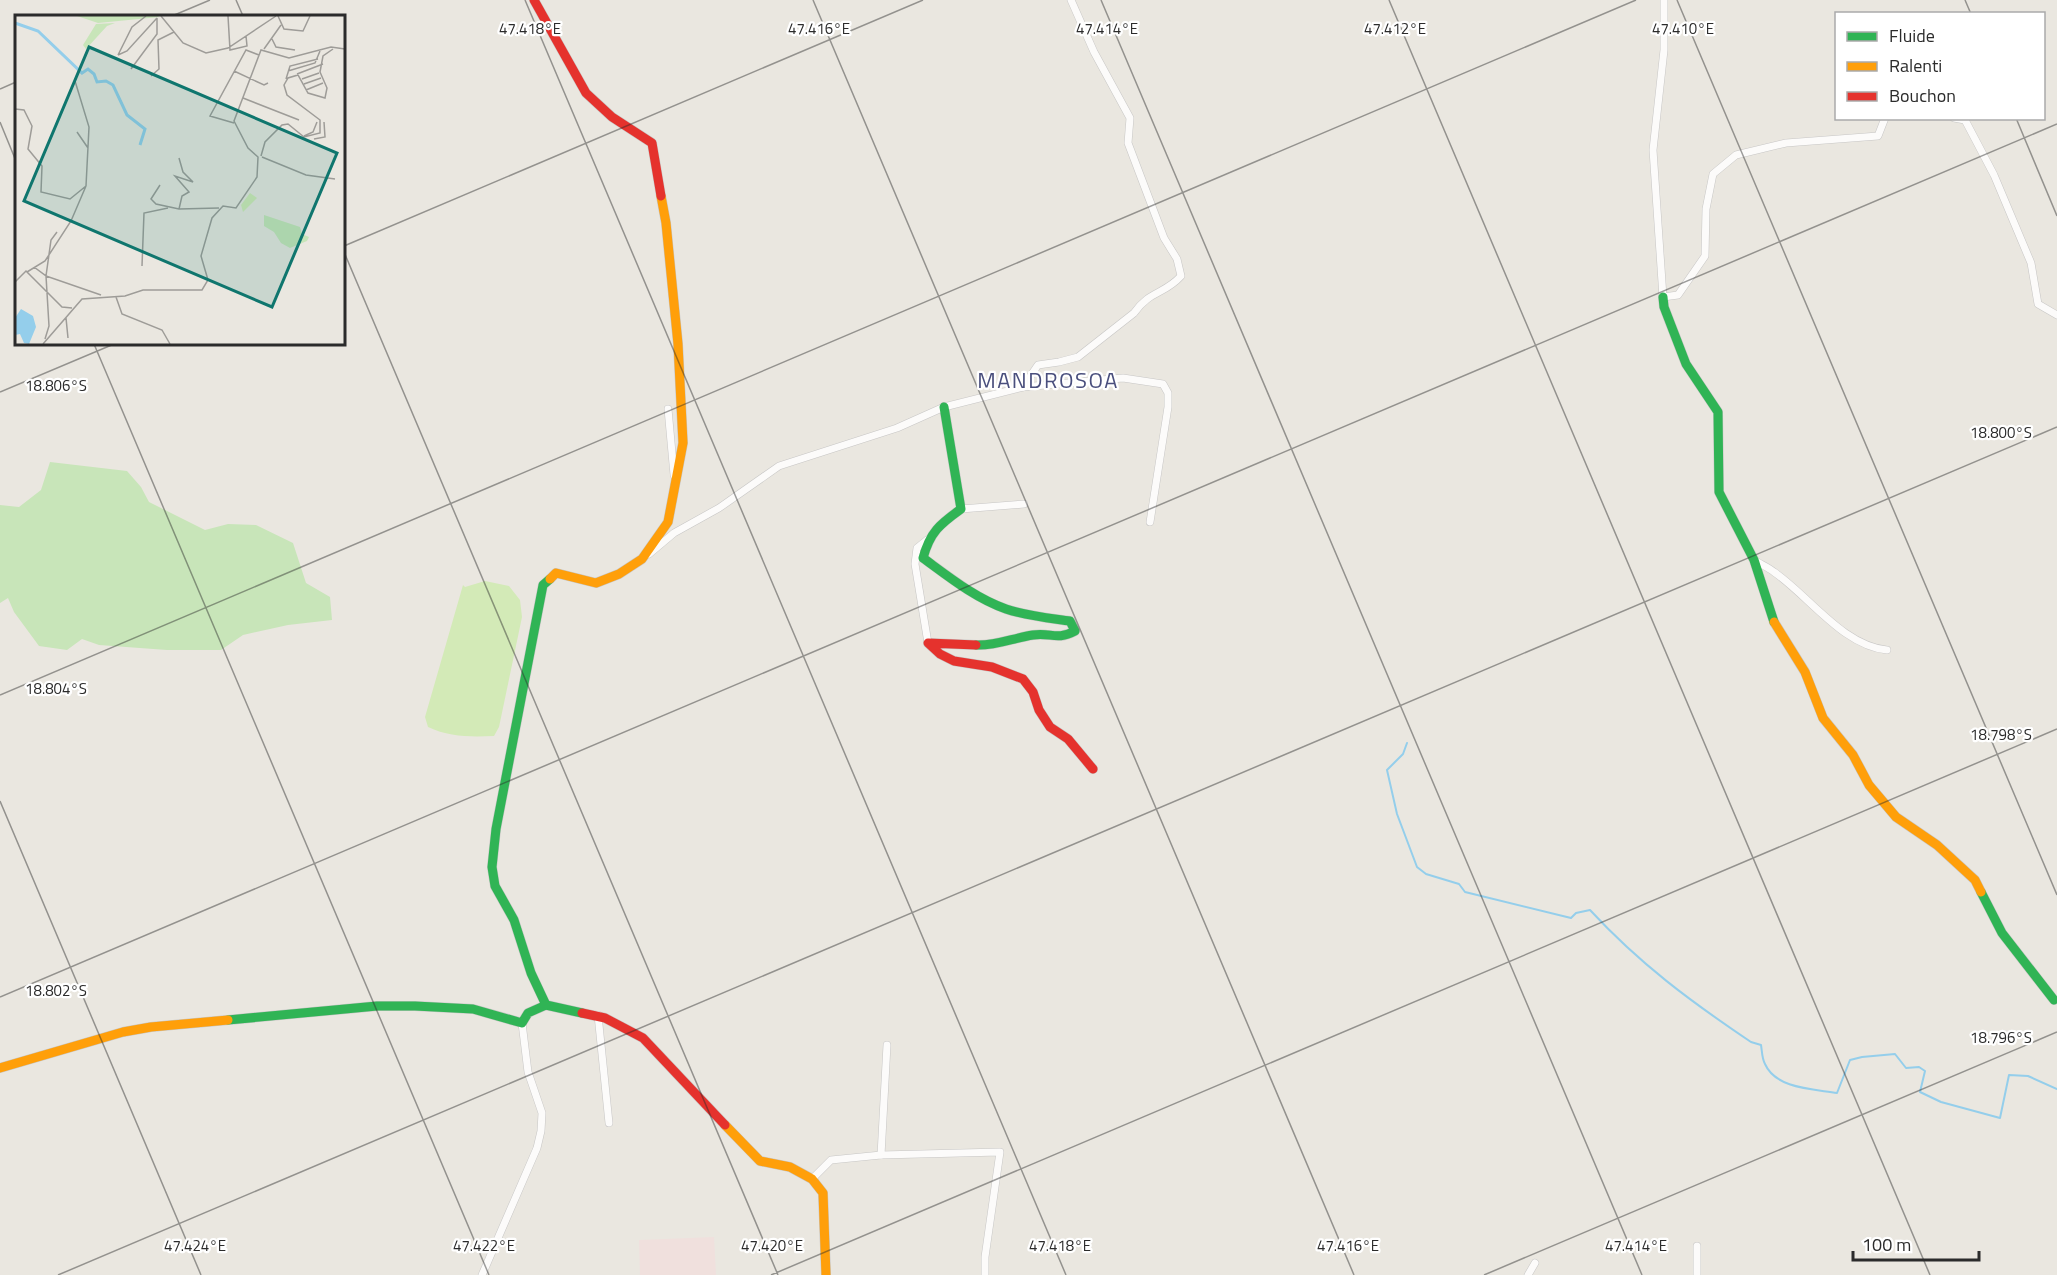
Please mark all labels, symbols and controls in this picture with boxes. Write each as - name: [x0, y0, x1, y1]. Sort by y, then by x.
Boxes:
- legend: [1835, 12, 2045, 120]
- inset map: [15, 15, 345, 345]
- text: 47.418°E: [499, 17, 561, 40]
- text: 47.416°E: [788, 17, 850, 40]
- text: 47.414°E: [1076, 17, 1138, 40]
- text: 47.412°E: [1364, 17, 1426, 40]
- text: 47.410°E: [1652, 17, 1714, 40]
- text: Fluide: [1889, 22, 1935, 49]
- text: Ralenti: [1889, 52, 1942, 79]
- text: Bouchon: [1889, 82, 1956, 109]
- district label: MANDROSOA: [977, 363, 1119, 397]
- text: 18.806°S: [25, 374, 87, 397]
- text: 18.800°S: [1970, 421, 2032, 444]
- text: 18.804°S: [25, 677, 87, 700]
- text: 18.798°S: [1970, 723, 2032, 746]
- text: 18.802°S: [25, 979, 87, 1002]
- text: 18.796°S: [1970, 1026, 2032, 1049]
- scale bar: [1853, 1224, 1979, 1262]
- text: 100 m: [1862, 1231, 1911, 1258]
- text: 47.424°E: [164, 1234, 226, 1257]
- text: 47.422°E: [453, 1234, 515, 1257]
- text: 47.420°E: [741, 1234, 803, 1257]
- text: 47.418°E: [1029, 1234, 1091, 1257]
- text: 47.416°E: [1317, 1234, 1379, 1257]
- text: 47.414°E: [1605, 1234, 1667, 1257]

